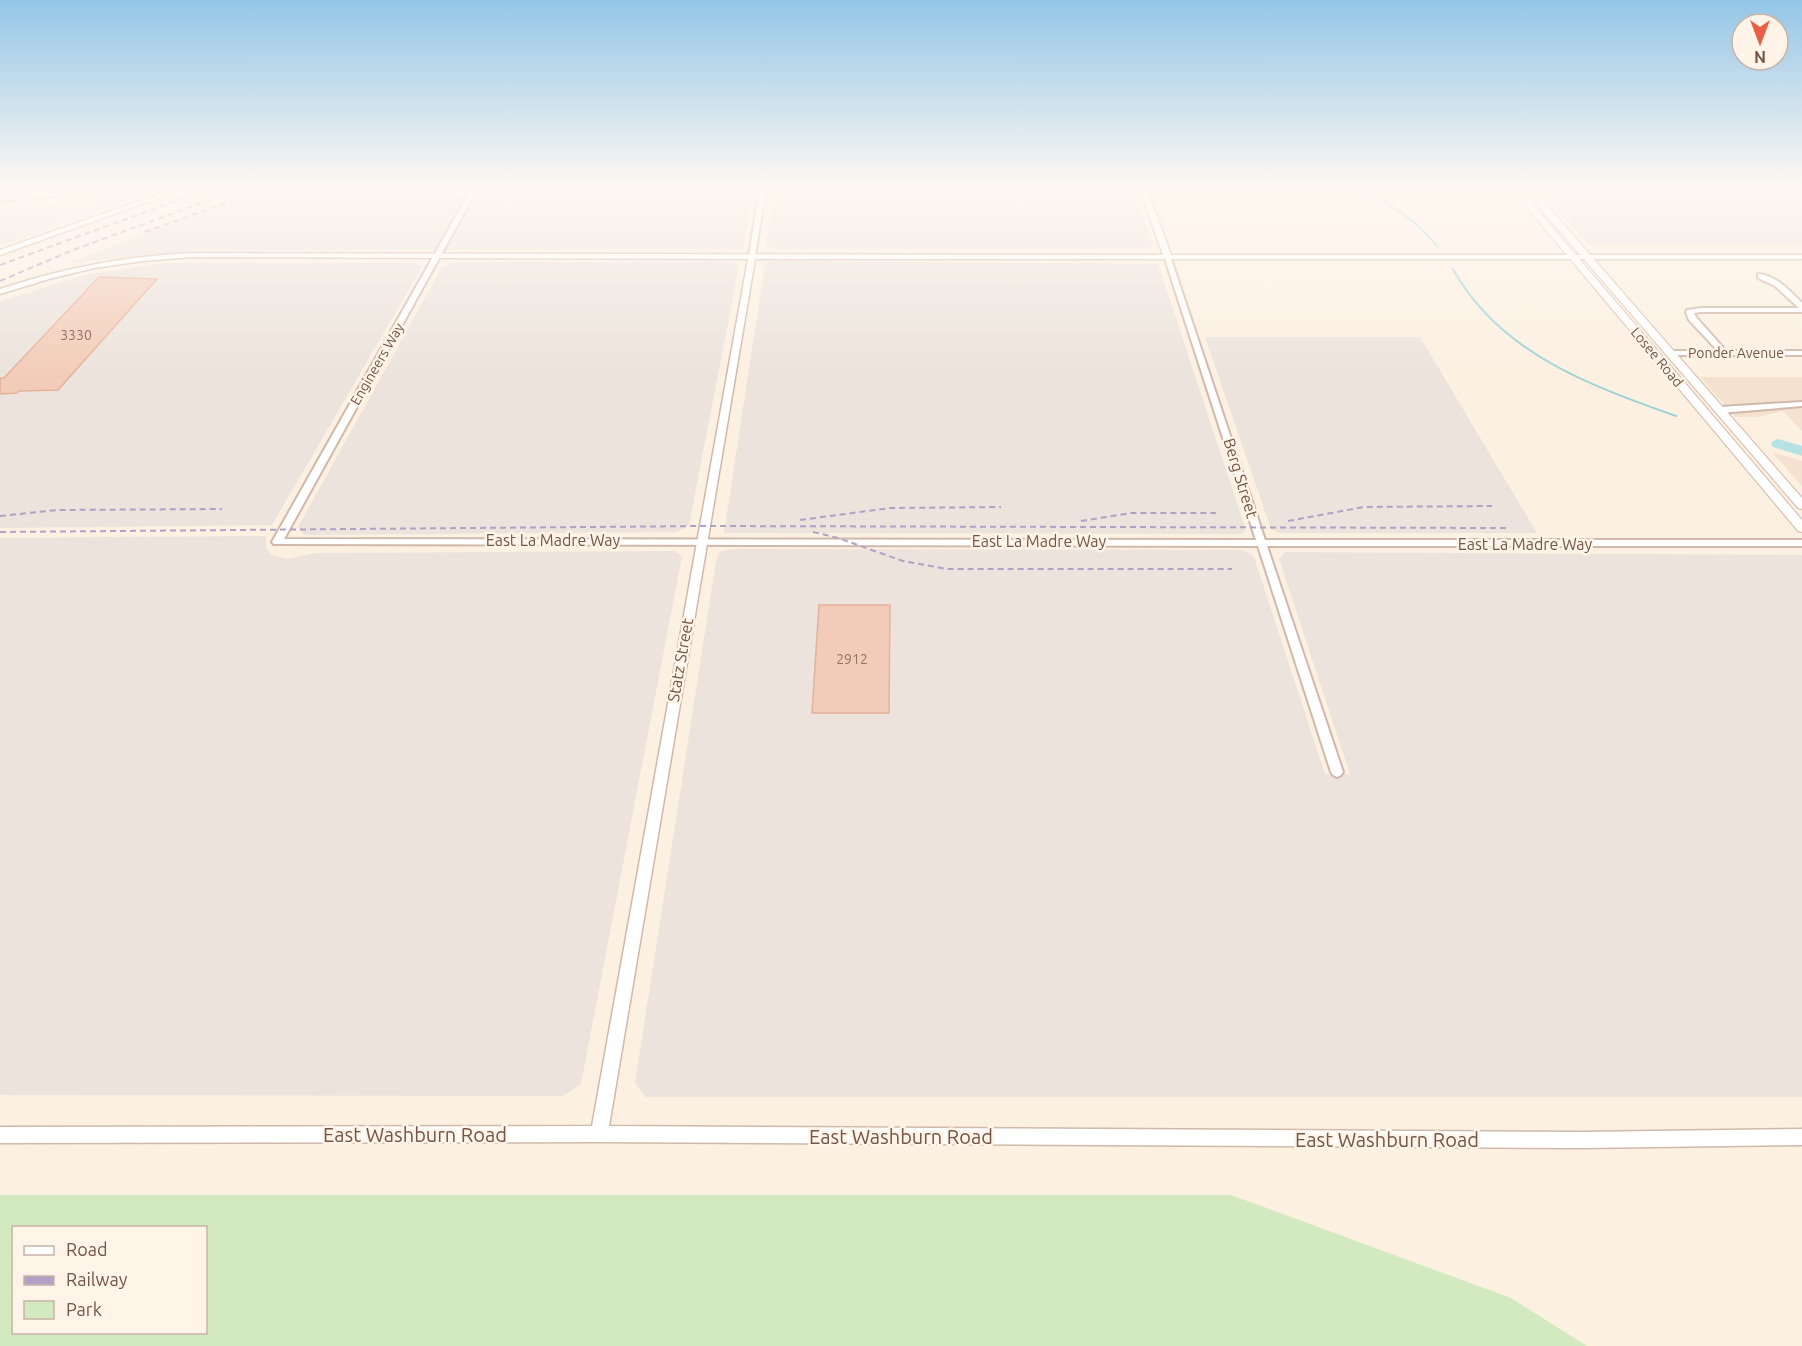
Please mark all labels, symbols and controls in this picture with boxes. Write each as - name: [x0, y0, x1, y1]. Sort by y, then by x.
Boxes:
- north arrow: [1730, 12, 1790, 72]
- text: N: [1754, 48, 1766, 66]
- street label: Engineers Way: [347, 320, 407, 408]
- street label: Losee Road: [1628, 324, 1686, 390]
- house number: 3330: [60, 327, 92, 343]
- street label: Ponder Avenue: [1688, 345, 1784, 361]
- street label: Berg Street: [1220, 436, 1262, 521]
- street label: East La Madre Way: [486, 531, 621, 549]
- street label: East La Madre Way: [972, 532, 1107, 550]
- street label: East La Madre Way: [1458, 535, 1593, 553]
- street label: Statz Street: [664, 616, 696, 703]
- house number: 2912: [836, 651, 868, 667]
- street label: East Washburn Road: [323, 1123, 507, 1146]
- street label: East Washburn Road: [809, 1125, 993, 1148]
- street label: East Washburn Road: [1295, 1128, 1479, 1151]
- legend: [12, 1226, 207, 1334]
- text: Road: [66, 1239, 108, 1259]
- text: Railway: [66, 1269, 128, 1289]
- text: Park: [66, 1299, 102, 1319]

